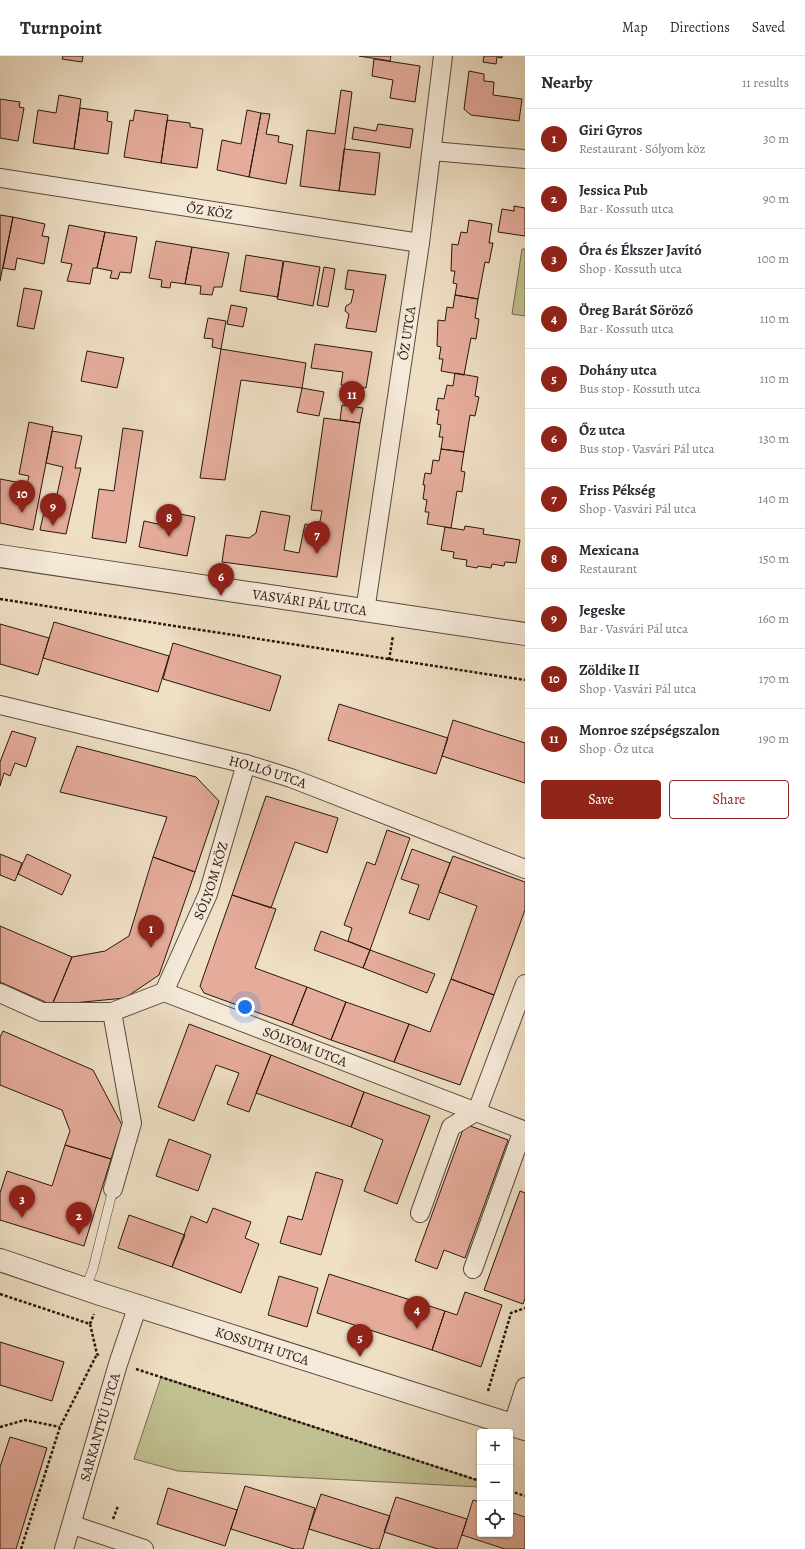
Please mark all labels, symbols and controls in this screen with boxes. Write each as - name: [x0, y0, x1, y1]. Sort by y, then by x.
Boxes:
- text: Turnpoint: [20, 15, 102, 41]
- text: Map: [622, 18, 648, 37]
- text: Directions: [670, 18, 730, 37]
- text: Saved: [752, 18, 785, 37]
- text: Nearby: [541, 71, 592, 94]
- text: 11 results: [742, 74, 789, 91]
- text: Giri Gyros: [579, 120, 642, 140]
- text: 1: [552, 130, 556, 147]
- text: 30 m: [763, 130, 789, 147]
- text: Restaurant · Sólyom köz: [579, 140, 705, 157]
- text: Jessica Pub: [579, 180, 648, 200]
- text: 2: [551, 190, 557, 207]
- text: 90 m: [763, 190, 789, 207]
- street label: ŐZ KÖZ: [185, 197, 234, 223]
- text: Bar · Kossuth utca: [579, 200, 674, 217]
- text: Óra és Ékszer Javító: [579, 240, 702, 260]
- text: 3: [551, 250, 557, 267]
- text: 100 m: [757, 250, 789, 267]
- text: Shop · Kossuth utca: [579, 260, 682, 277]
- text: Öreg Barát Söröző: [579, 300, 693, 320]
- street label: ŐZ UTCA: [393, 304, 420, 361]
- text: 4: [551, 310, 557, 327]
- text: 110 m: [760, 310, 789, 327]
- text: Bar · Kossuth utca: [579, 320, 674, 337]
- text: Dohány utca: [579, 360, 657, 380]
- text: 5: [551, 370, 557, 387]
- text: 110 m: [760, 370, 789, 387]
- text: Bus stop · Kossuth utca: [579, 380, 700, 397]
- pin: 11: [339, 381, 365, 414]
- text: Őz utca: [579, 420, 625, 440]
- text: 6: [551, 430, 557, 447]
- text: 130 m: [759, 430, 789, 447]
- text: Bus stop · Vasvári Pál utca: [579, 440, 715, 457]
- pin: 10: [9, 480, 35, 513]
- text: Friss Pékség: [579, 480, 655, 500]
- text: 7: [551, 490, 557, 507]
- text: 140 m: [758, 490, 789, 507]
- pin: 9: [40, 493, 66, 526]
- text: Shop · Vasvári Pál utca: [579, 500, 696, 517]
- pin: 8: [156, 504, 182, 537]
- pin: 7: [304, 521, 330, 554]
- text: Mexicana: [579, 540, 639, 560]
- text: 8: [551, 550, 557, 567]
- text: 150 m: [759, 550, 789, 567]
- text: Restaurant: [579, 560, 637, 577]
- pin: 6: [208, 563, 234, 596]
- street label: VASVÁRI PÁL UTCA: [250, 584, 369, 620]
- text: Jegeske: [579, 600, 625, 620]
- text: 9: [551, 610, 557, 627]
- text: 160 m: [758, 610, 789, 627]
- text: Bar · Vasvári Pál utca: [579, 620, 688, 637]
- text: Zöldike II: [579, 660, 639, 680]
- text: 10: [548, 670, 560, 687]
- text: 170 m: [759, 670, 789, 687]
- text: Shop · Vasvári Pál utca: [579, 680, 696, 697]
- text: Monroe szépségszalon: [579, 720, 720, 740]
- text: 11: [549, 730, 559, 747]
- text: 190 m: [758, 730, 789, 747]
- text: Shop · Őz utca: [579, 740, 654, 757]
- street label: HOLLÓ UTCA: [227, 751, 310, 793]
- button: Save: [541, 780, 661, 819]
- button: Share: [669, 780, 789, 819]
- street label: SÓLYOM KÖZ: [188, 839, 232, 923]
- pin: 1: [138, 915, 164, 948]
- your location: [235, 997, 255, 1017]
- street label: SÓLYOM UTCA: [260, 1021, 351, 1071]
- pin: 3: [9, 1185, 35, 1218]
- pin: 2: [66, 1202, 92, 1235]
- pin: 4: [404, 1296, 430, 1329]
- street label: KOSSUTH UTCA: [213, 1322, 313, 1370]
- pin: 5: [347, 1324, 373, 1357]
- street label: SARKANTYÚ UTCA: [75, 1370, 125, 1484]
- map controls: [477, 1429, 513, 1537]
- button: +: [477, 1429, 513, 1465]
- button: −: [477, 1465, 513, 1501]
- button: locate: [477, 1501, 513, 1537]

